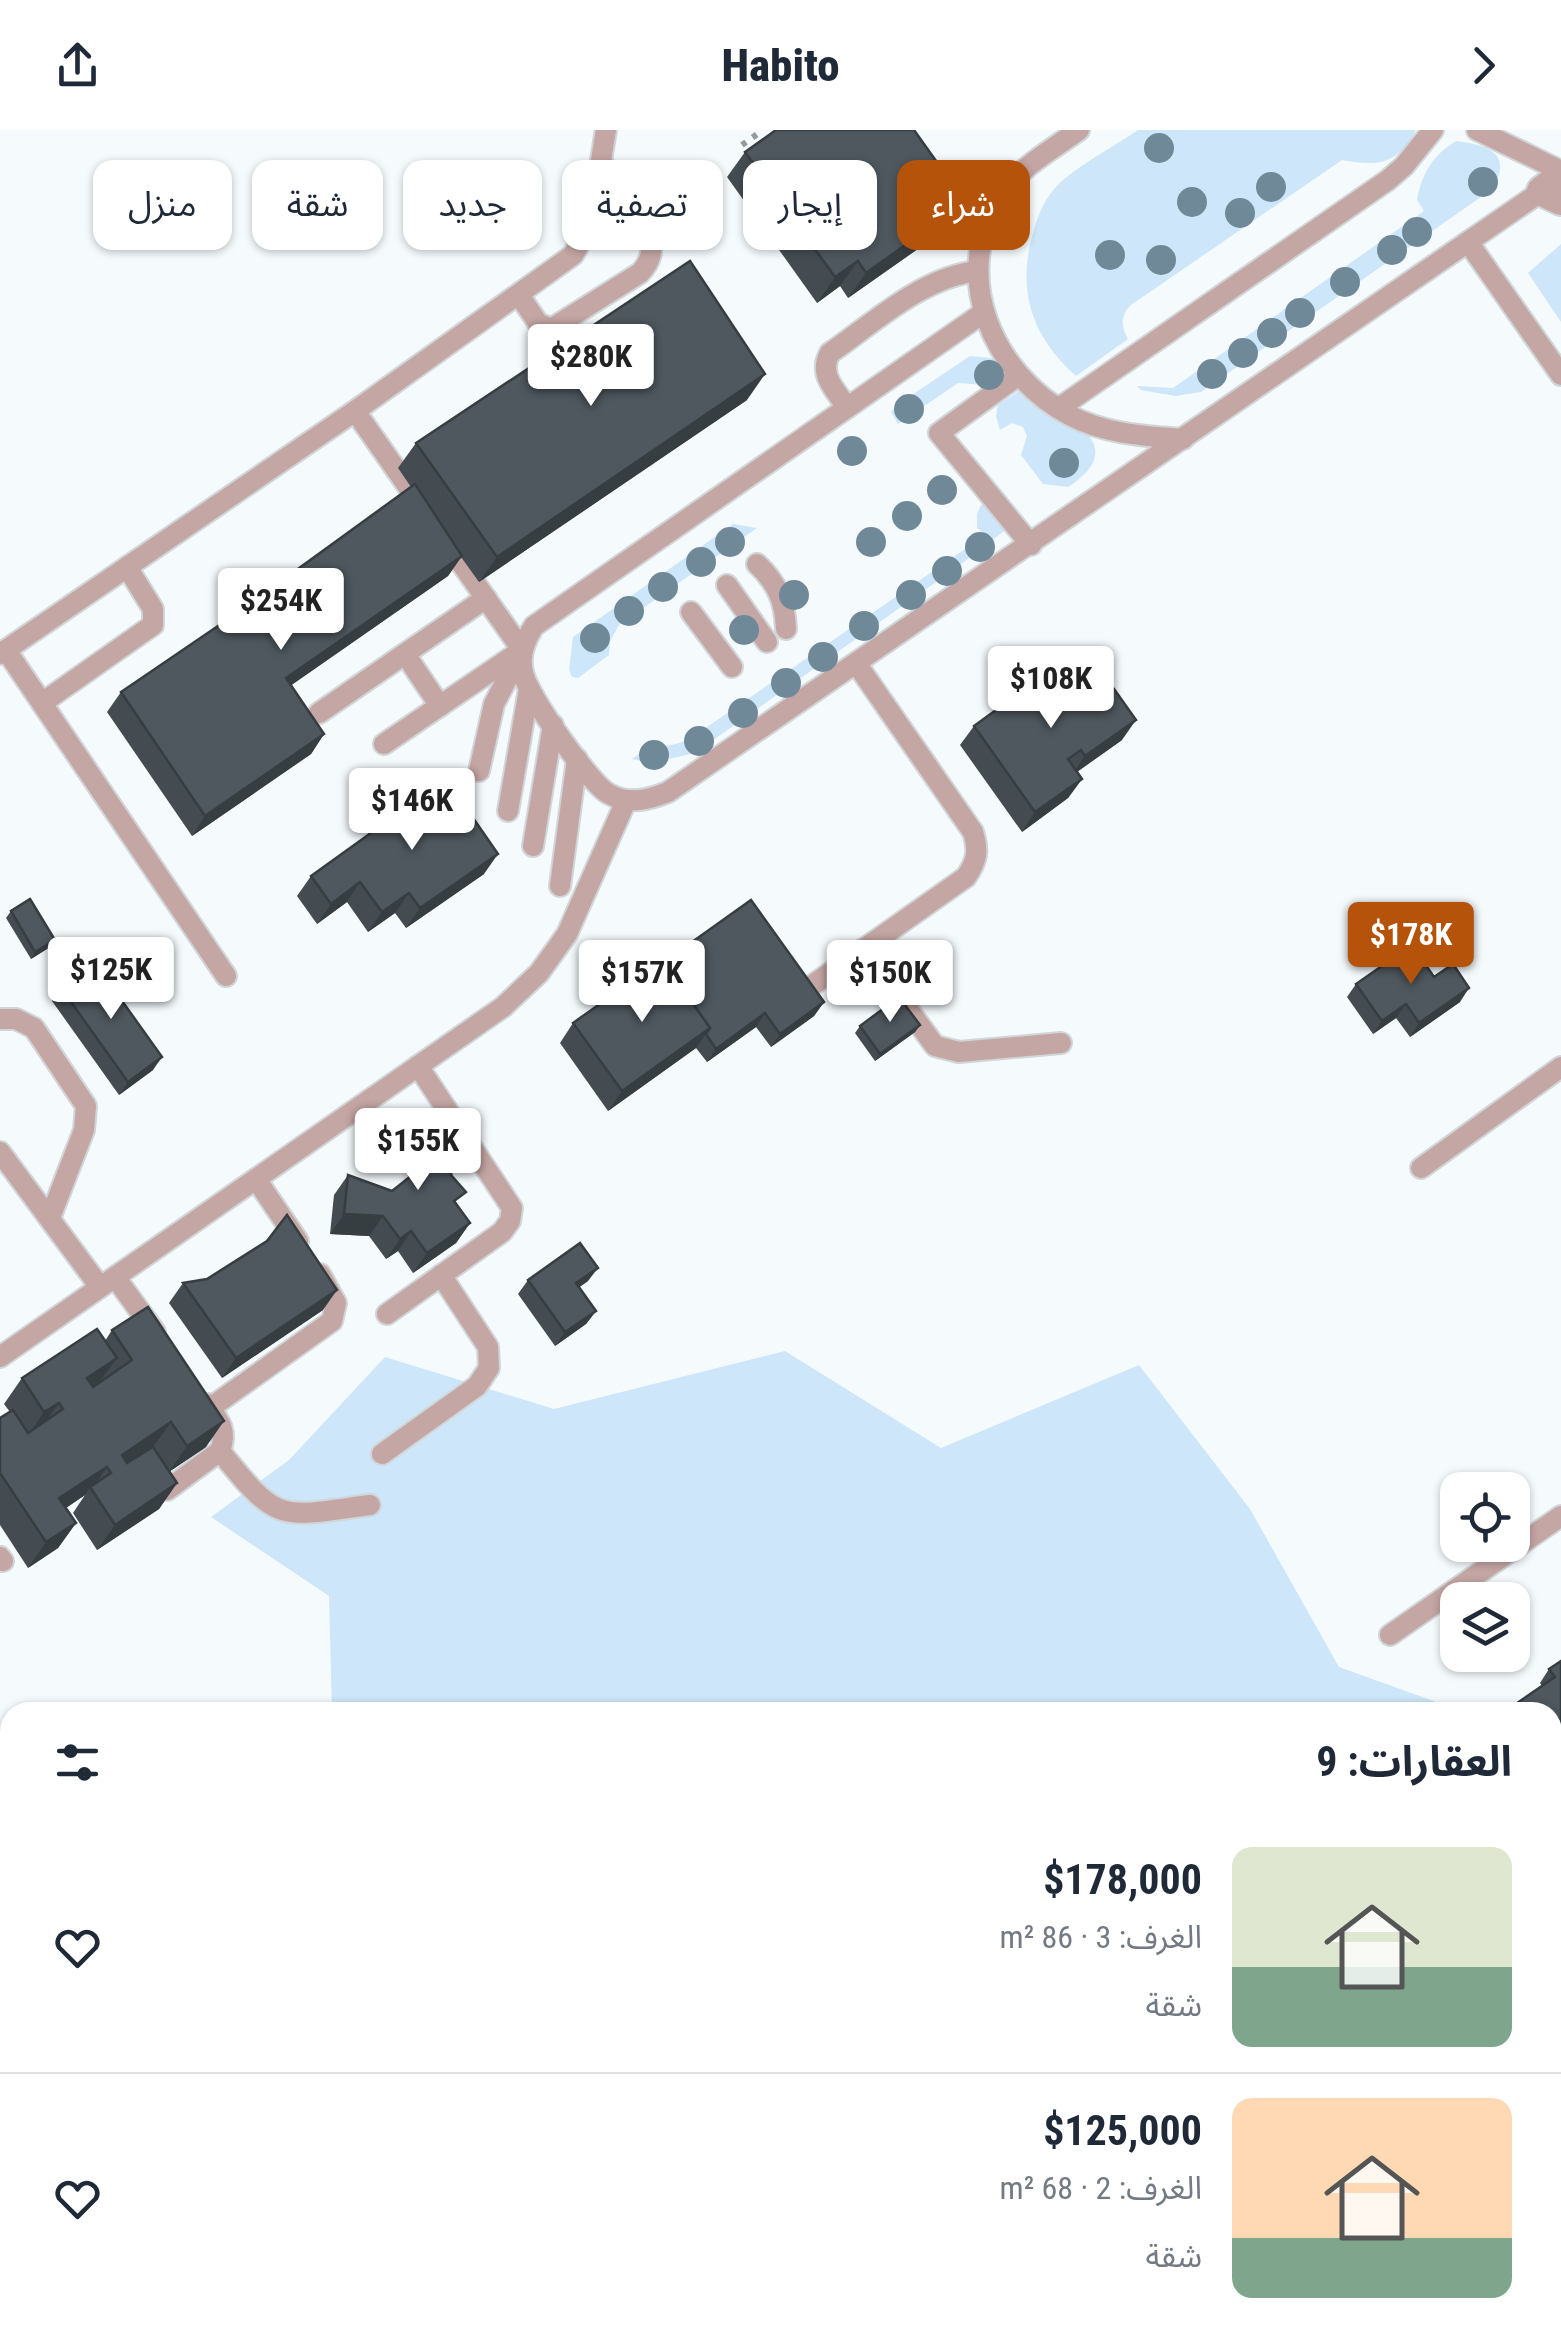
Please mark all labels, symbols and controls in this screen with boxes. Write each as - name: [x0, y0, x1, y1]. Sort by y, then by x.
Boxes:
- icon: share: [50, 38, 105, 93]
- icon: forward: [1456, 38, 1511, 93]
- text: Habito: [721, 39, 840, 92]
- chip: منزل: [93, 160, 232, 250]
- chip: شقة: [252, 160, 383, 250]
- chip: جديد: [403, 160, 542, 250]
- chip: تصفية: [562, 160, 723, 250]
- chip: إيجار: [743, 160, 877, 250]
- chip: شراء: [897, 160, 1030, 250]
- pin: $280K: [521, 324, 661, 409]
- text: $280K: [550, 337, 632, 375]
- pin: $254K: [211, 568, 351, 653]
- text: $254K: [240, 581, 322, 619]
- pin: $108K: [981, 646, 1121, 731]
- text: $108K: [1010, 659, 1092, 697]
- pin: $146K: [342, 768, 482, 853]
- text: $146K: [371, 781, 453, 819]
- pin: $178K: [1341, 902, 1481, 987]
- text: $178K: [1370, 915, 1452, 953]
- pin: $125K: [41, 937, 181, 1022]
- pin: $157K: [572, 940, 712, 1025]
- pin: $150K: [820, 940, 960, 1025]
- text: $125K: [70, 950, 152, 988]
- text: $157K: [601, 953, 683, 991]
- text: $150K: [849, 953, 931, 991]
- pin: $155K: [348, 1108, 488, 1193]
- text: $155K: [377, 1121, 459, 1159]
- map controls: [1440, 1472, 1530, 1672]
- button: locate: [1440, 1472, 1530, 1562]
- button: layers: [1440, 1582, 1530, 1672]
- icon: filters: [50, 1735, 105, 1790]
- text: العقارات: 9: [1316, 1737, 1512, 1786]
- text: $178,000: [1043, 1855, 1202, 1904]
- icon: home: [1312, 1887, 1432, 2007]
- text: الغرف: 3 · 86 m²: [1000, 1918, 1202, 1956]
- icon: heart: [50, 1920, 105, 1975]
- text: شقة: [1146, 1986, 1202, 2024]
- text: $125,000: [1043, 2106, 1202, 2155]
- icon: home: [1312, 2138, 1432, 2258]
- text: الغرف: 2 · 68 m²: [1000, 2169, 1202, 2207]
- icon: heart: [50, 2171, 105, 2226]
- text: شقة: [1146, 2237, 1202, 2275]

